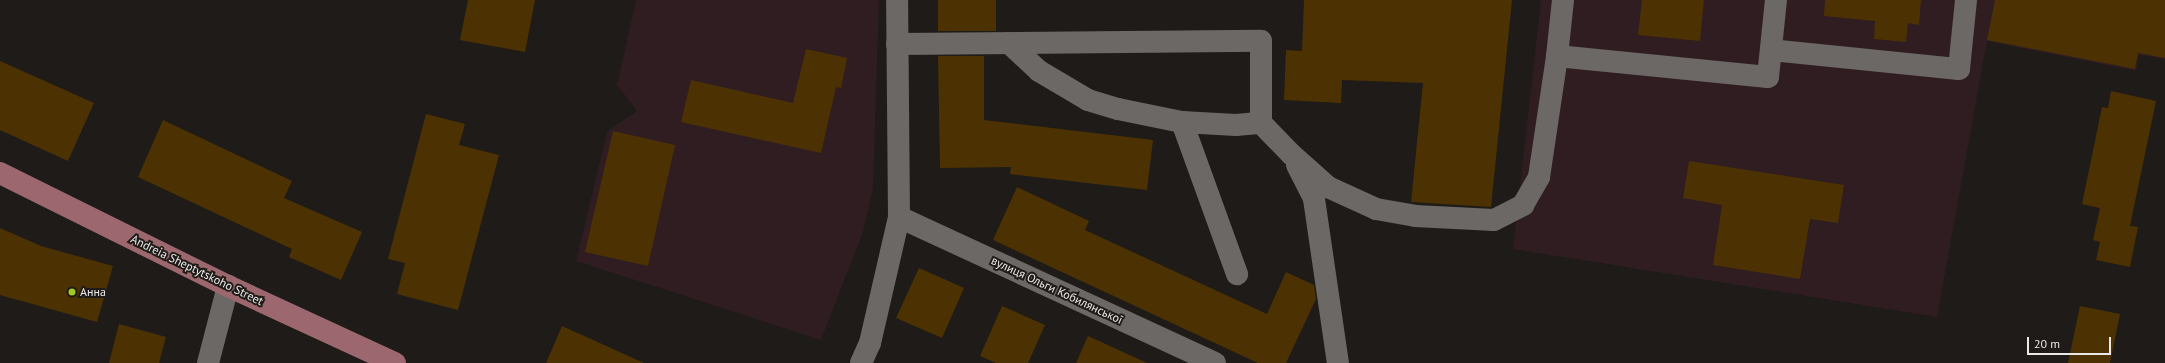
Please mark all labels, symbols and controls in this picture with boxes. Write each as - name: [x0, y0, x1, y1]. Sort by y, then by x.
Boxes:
- street label: Andreia Sheptytskoho Street: [128, 232, 266, 308]
- street label: вулиця Ольги Кобилянської: [989, 253, 1125, 327]
- place label: Анна: [80, 285, 106, 299]
- marker: Анна: [67, 287, 77, 297]
- scale bar: [2029, 329, 2113, 355]
- text: 20 m: [2034, 336, 2060, 351]

